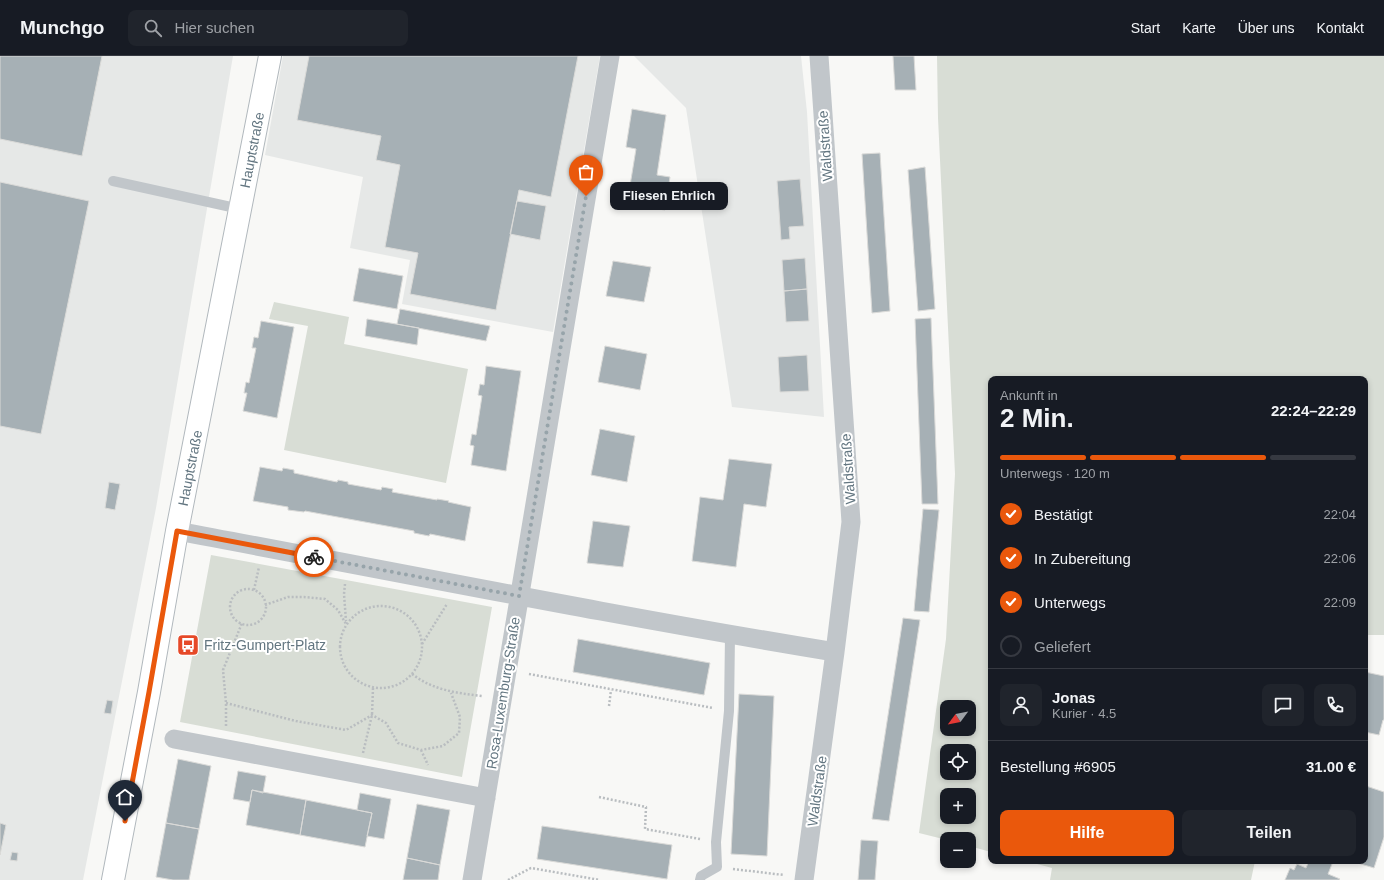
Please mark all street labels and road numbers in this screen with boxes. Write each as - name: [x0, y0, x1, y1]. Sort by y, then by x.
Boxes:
- street label: Hauptstraße: [237, 110, 267, 189]
- street label: Waldstraße: [815, 110, 835, 182]
- street label: Hauptstraße: [175, 428, 205, 507]
- street label: Waldstraße: [838, 433, 858, 505]
- street label: Rosa-Luxemburg-Straße: [483, 615, 523, 770]
- street label: Waldstraße: [804, 754, 830, 827]

